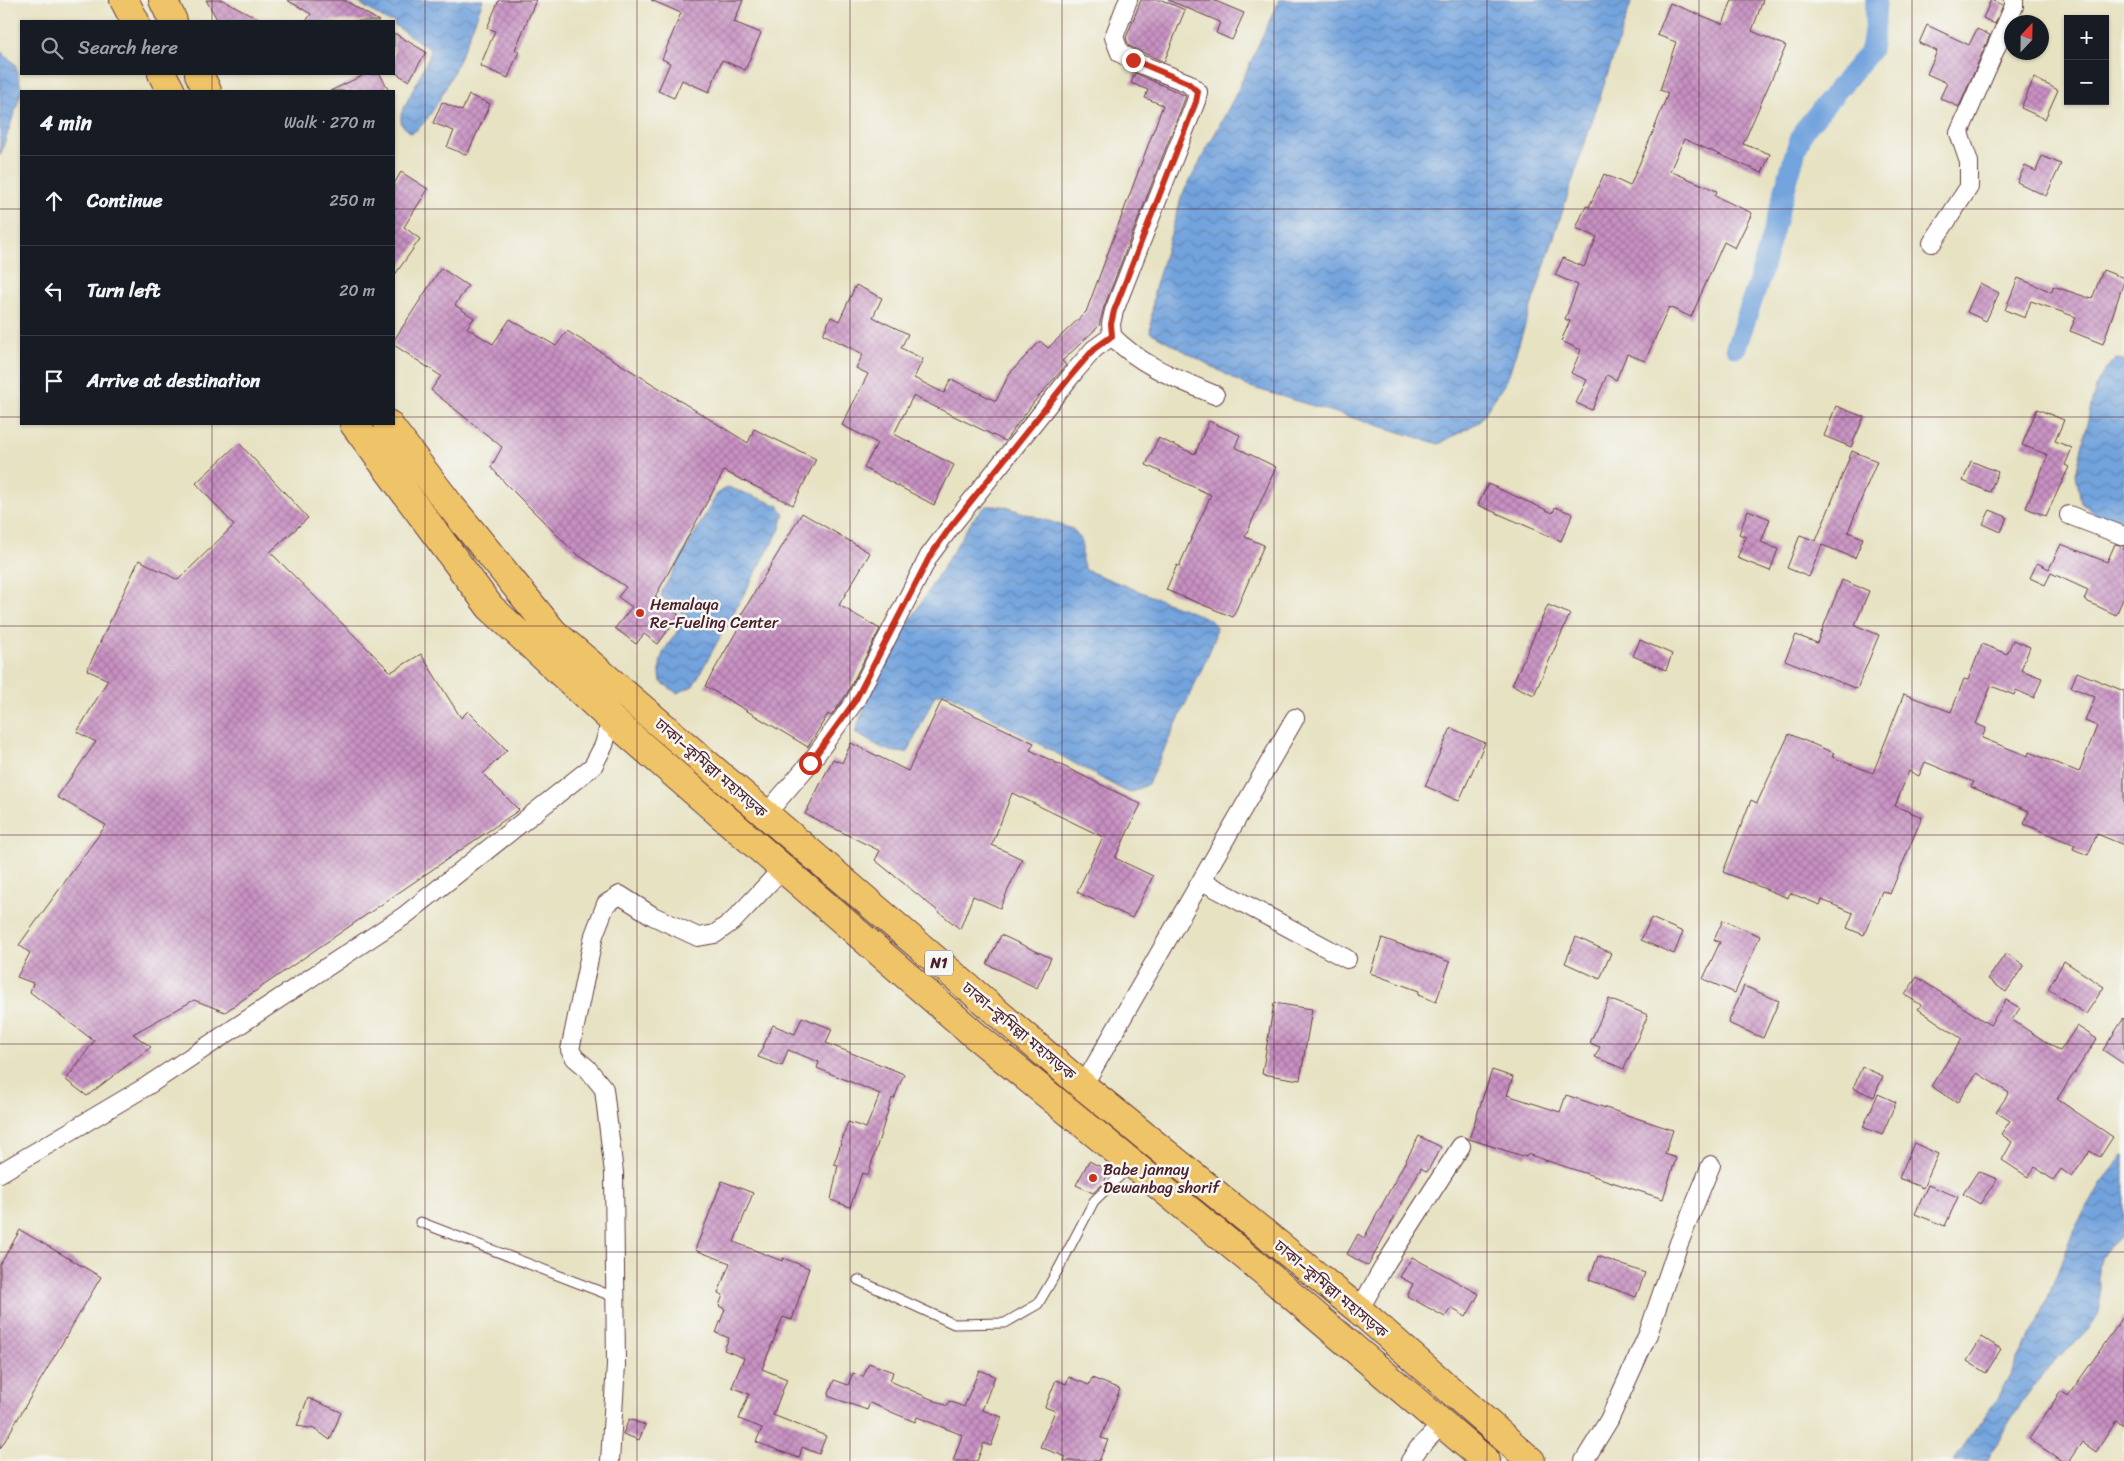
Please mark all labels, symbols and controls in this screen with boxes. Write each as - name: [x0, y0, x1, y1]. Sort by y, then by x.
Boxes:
- north arrow: [2004, 15, 2049, 60]
- map controls: [2064, 15, 2109, 105]
- button: +: [2064, 15, 2109, 60]
- search box: [20, 20, 395, 75]
- text: Search here: [78, 31, 178, 64]
- icon: search: [38, 34, 66, 62]
- route end: [1122, 49, 1145, 72]
- button: −: [2064, 60, 2109, 105]
- text: 4 min: [40, 104, 92, 142]
- text: Walk · 270 m: [284, 108, 375, 137]
- text: Continue: [87, 184, 163, 217]
- text: 250 m: [329, 186, 375, 215]
- icon: ahead: [40, 187, 68, 215]
- text: Turn left: [87, 274, 160, 307]
- text: 20 m: [339, 276, 375, 305]
- icon: left: [40, 277, 68, 305]
- text: Arrive at destination: [87, 364, 260, 397]
- icon: arrive: [40, 367, 68, 395]
- place label: Hemalaya Re-Fueling Center: [650, 590, 780, 637]
- marker: Hemalaya Re-Fueling Center: [634, 607, 646, 619]
- street label: ঢাকা–কুমিল্লা মহাসড়ক: [647, 710, 775, 826]
- route start: [799, 752, 822, 775]
- road number: N1: [925, 950, 953, 976]
- street label: ঢাকা–কুমিল্লা মহাসড়ক: [954, 974, 1084, 1088]
- place label: Babe jannay Dewanbag shorif: [1103, 1155, 1221, 1202]
- marker: Babe jannay Dewanbag shorif: [1087, 1172, 1099, 1184]
- street label: ঢাকা–কুমিল্লা মহাসড়ক: [1266, 1232, 1396, 1346]

